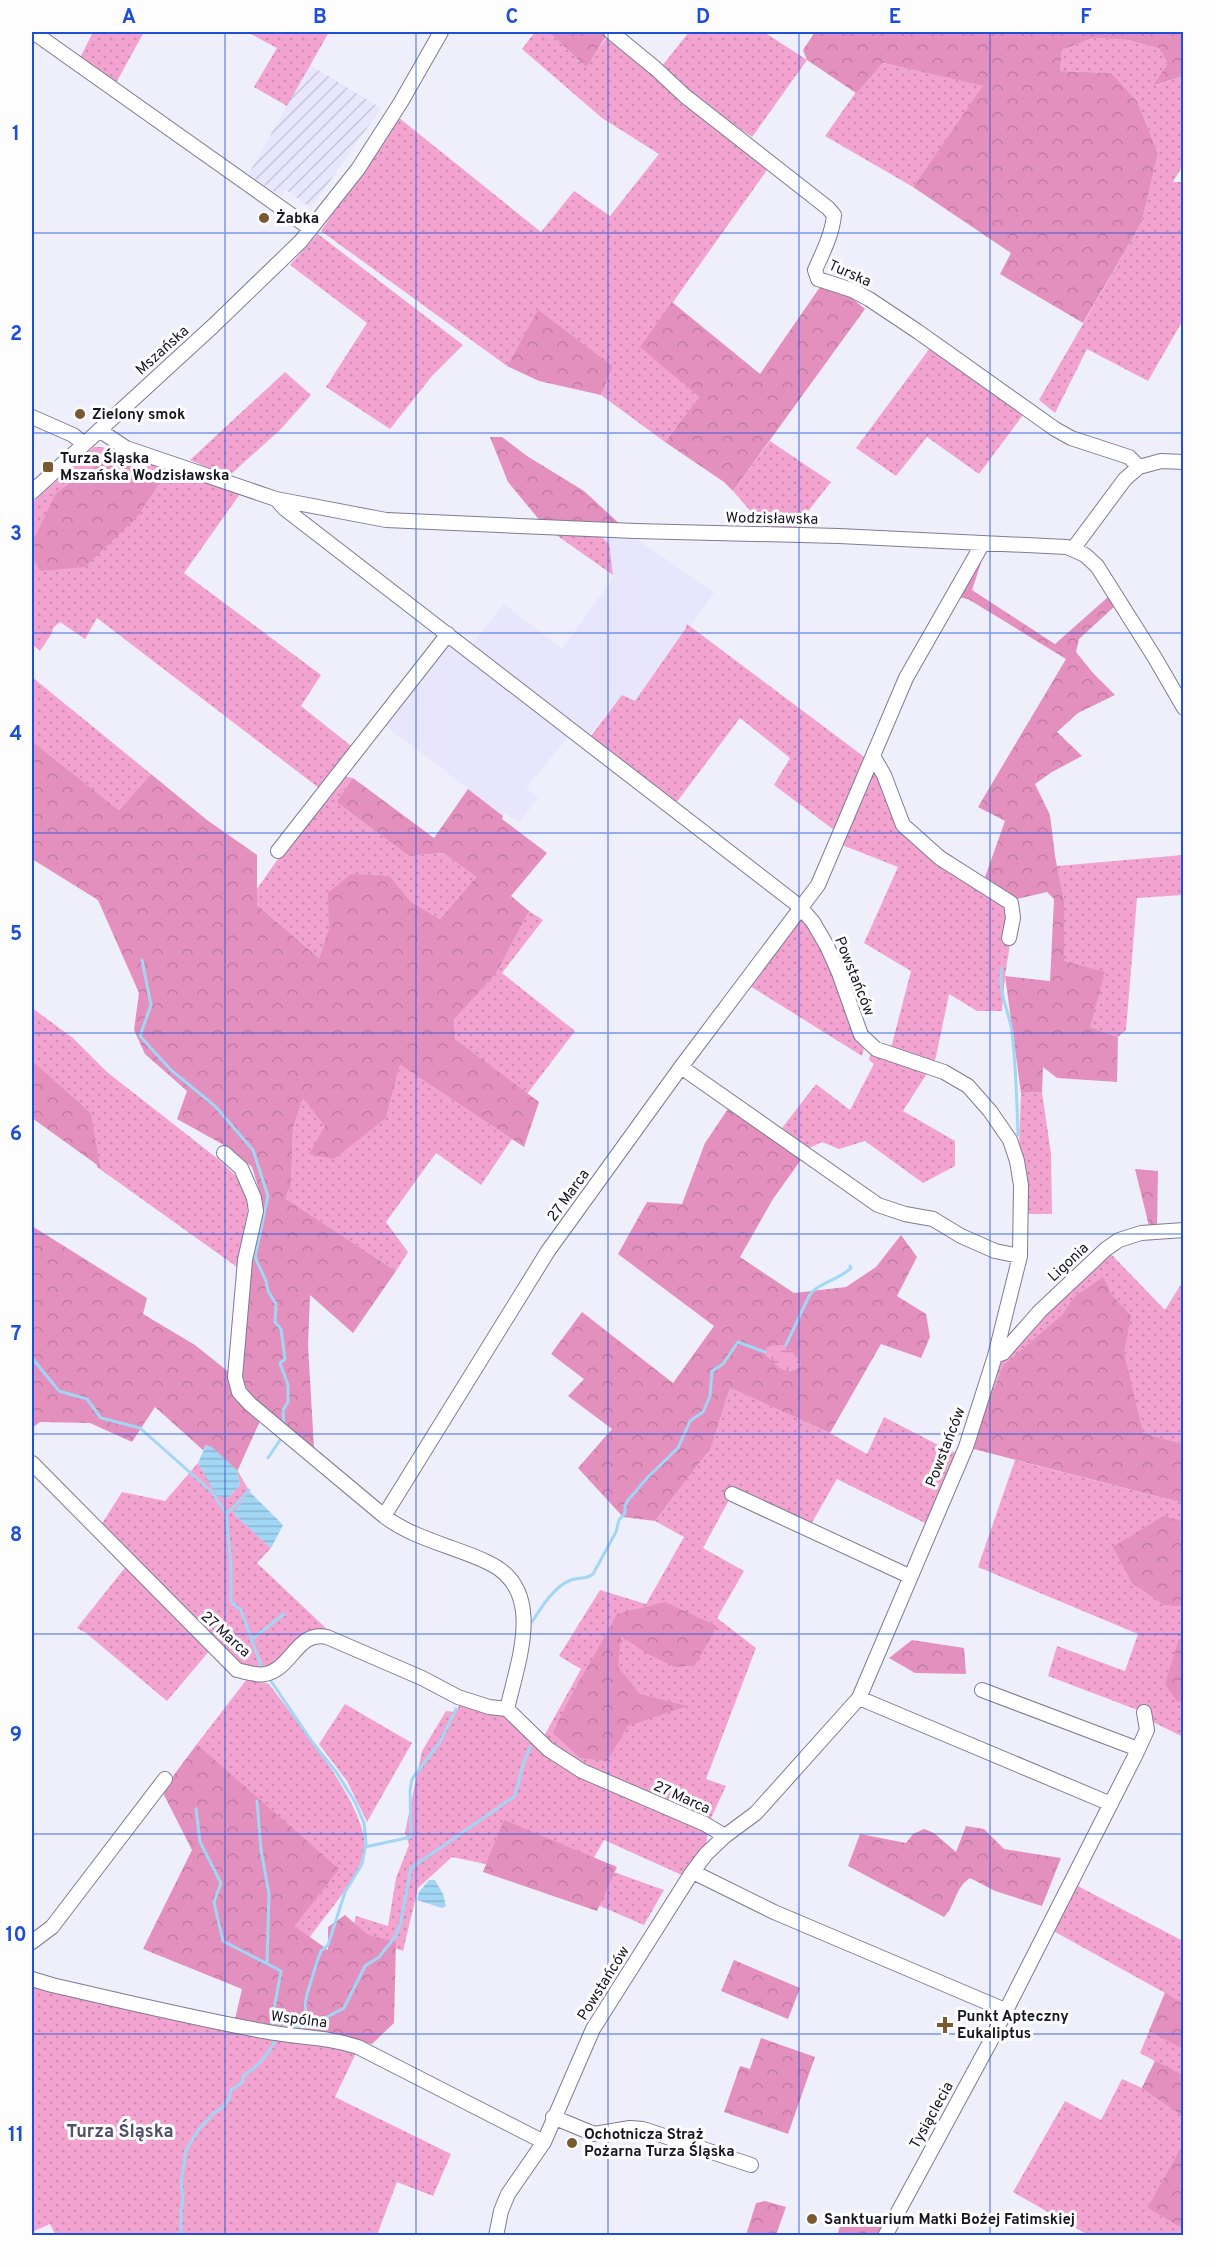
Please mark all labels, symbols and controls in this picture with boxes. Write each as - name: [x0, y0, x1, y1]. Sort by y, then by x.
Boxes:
- text: A: [122, 5, 136, 31]
- text: B: [313, 5, 327, 31]
- text: C: [506, 5, 518, 31]
- text: D: [696, 5, 710, 31]
- text: E: [889, 5, 901, 31]
- text: F: [1080, 5, 1092, 31]
- text: 1: [12, 122, 20, 148]
- place label: Żabka: [276, 209, 319, 229]
- marker: Żabka: [257, 211, 271, 225]
- street label: Turska: [825, 257, 874, 292]
- text: 2: [10, 322, 22, 348]
- street label: Mszańska: [132, 322, 194, 380]
- place label: Zielony smok: [92, 406, 185, 425]
- marker: Zielony smok: [73, 407, 87, 421]
- place label: Turza Śląska Mszańska Wodzisławska: [60, 448, 229, 486]
- marker: Turza Śląska Mszańska Wodzisławska: [41, 460, 55, 474]
- street label: Wodzisławska: [726, 509, 818, 530]
- text: 3: [10, 522, 22, 548]
- text: 4: [10, 722, 22, 748]
- text: 5: [10, 922, 22, 948]
- street label: Powstańców: [829, 934, 878, 1019]
- text: 6: [10, 1122, 22, 1148]
- street label: 27 Marca: [544, 1166, 595, 1226]
- street label: Ligonia: [1045, 1239, 1093, 1287]
- text: 7: [11, 1322, 21, 1348]
- street label: Powstańców: [922, 1405, 970, 1490]
- text: 8: [10, 1523, 22, 1549]
- street label: 27 Marca: [196, 1608, 254, 1662]
- text: 9: [10, 1723, 22, 1749]
- street label: 27 Marca: [650, 1777, 713, 1819]
- text: 10: [5, 1923, 27, 1949]
- street label: Powstańców: [574, 1943, 635, 2024]
- street label: Wspólna: [269, 2008, 328, 2033]
- place label: Punkt Apteczny Eukaliptus: [957, 2008, 1069, 2044]
- marker: Punkt Apteczny Eukaliptus: [938, 2018, 952, 2032]
- street label: Tysiąclecia: [906, 2079, 958, 2153]
- district label: Turza Śląska: [67, 2119, 173, 2144]
- text: 11: [8, 2123, 24, 2149]
- place label: Ochotnicza Straż Pożarna Turza Śląska: [584, 2126, 735, 2162]
- marker: Ochotnicza Straż Pożarna Turza Śląska: [565, 2136, 579, 2150]
- place label: Sanktuarium Matki Bożej Fatimskiej: [824, 2211, 1075, 2230]
- marker: Sanktuarium Matki Bożej Fatimskiej: [805, 2212, 819, 2226]

